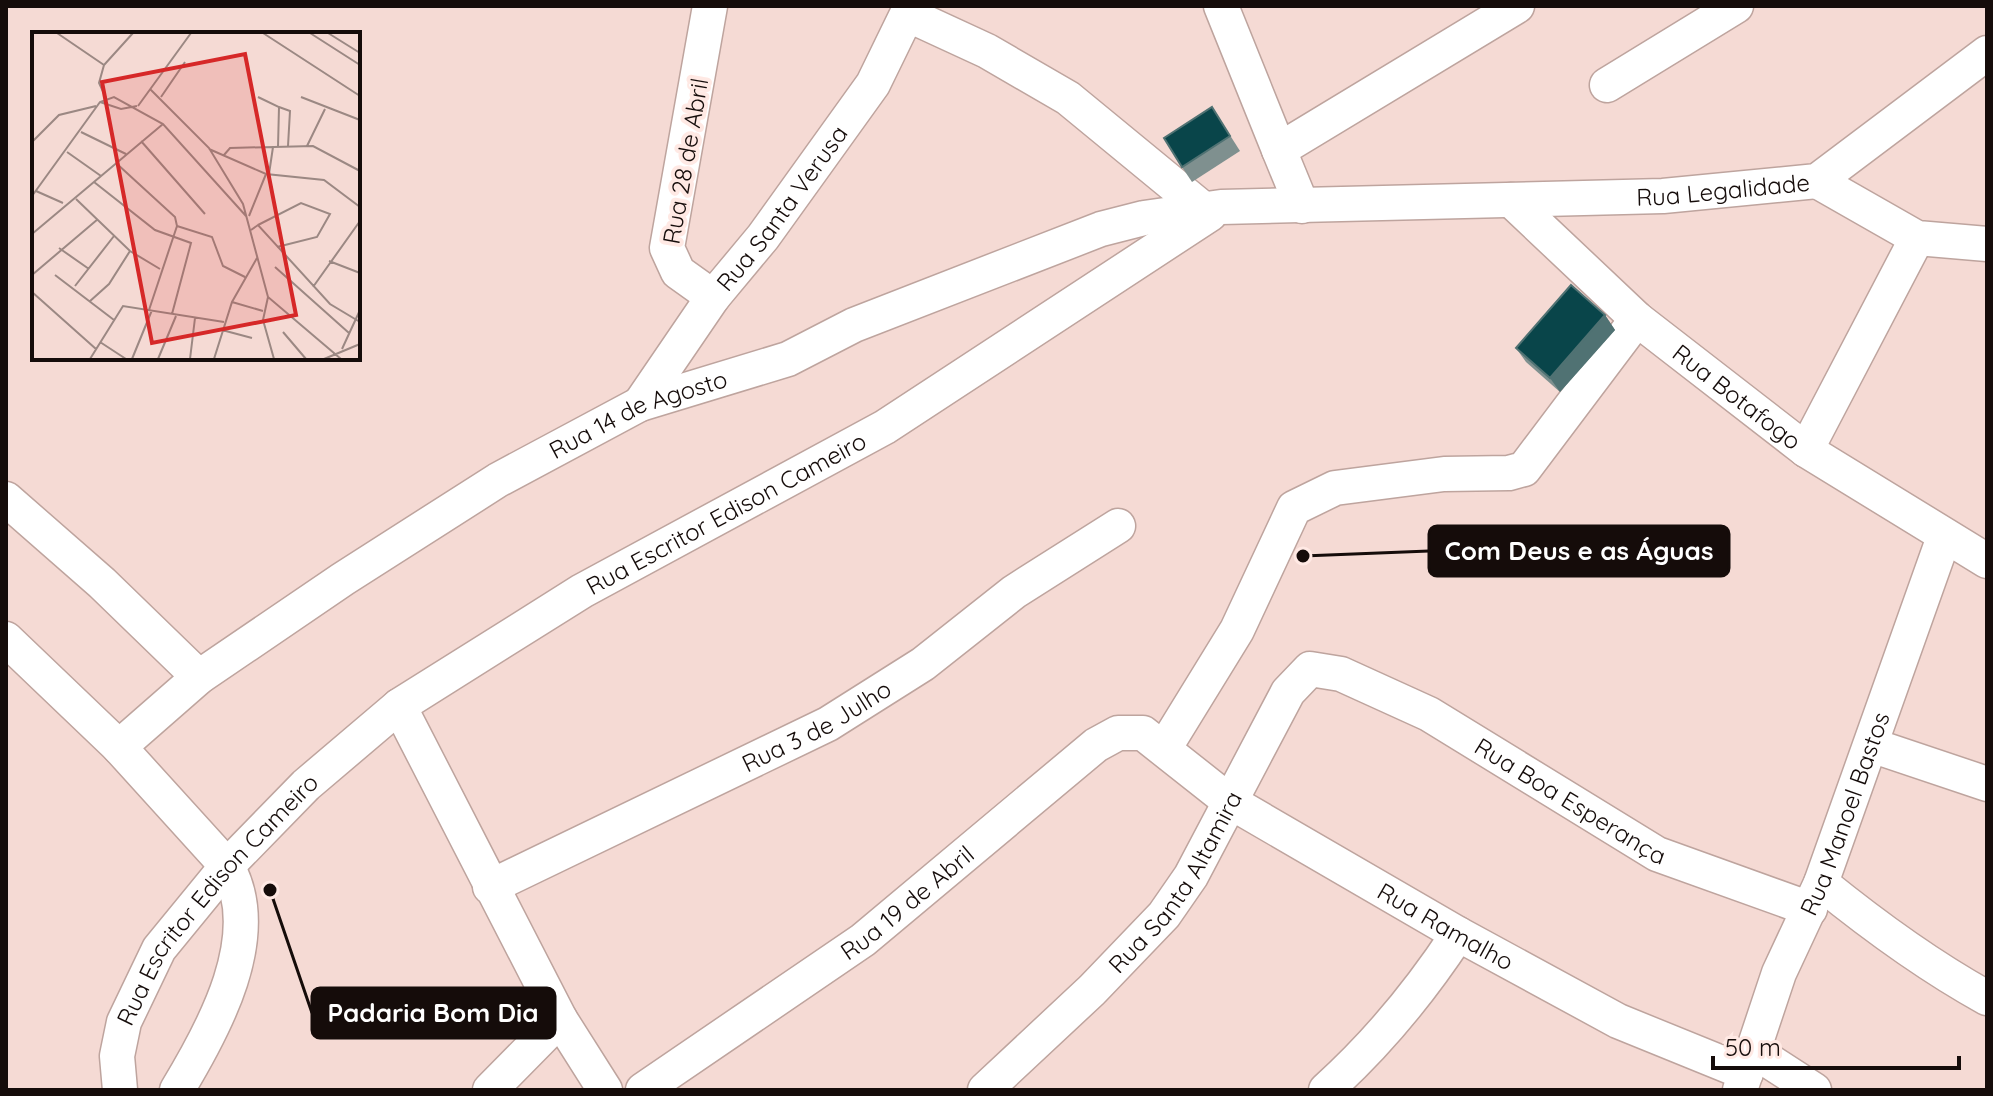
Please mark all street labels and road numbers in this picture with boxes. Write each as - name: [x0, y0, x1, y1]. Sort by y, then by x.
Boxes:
- street label: Rua 28 de Abril: [656, 76, 714, 246]
- street label: Rua Santa Verusa: [710, 119, 854, 297]
- street label: Rua Legalidade: [1636, 167, 1811, 212]
- street label: Rua Botafogo: [1667, 337, 1807, 456]
- street label: Rua 14 de Agosto: [544, 363, 731, 465]
- street label: Rua Escritor Edison Cameiro: [581, 425, 871, 601]
- street label: Rua 3 de Julho: [737, 673, 896, 778]
- street label: Rua Manoel Bastos: [1793, 708, 1896, 920]
- street label: Rua Boa Esperança: [1469, 731, 1670, 871]
- street label: Rua Escritor Edison Cameiro: [110, 767, 324, 1030]
- street label: Rua Santa Altamira: [1102, 786, 1248, 979]
- street label: Rua 19 de Abril: [834, 839, 980, 966]
- street label: Rua Ramalho: [1372, 876, 1519, 976]

